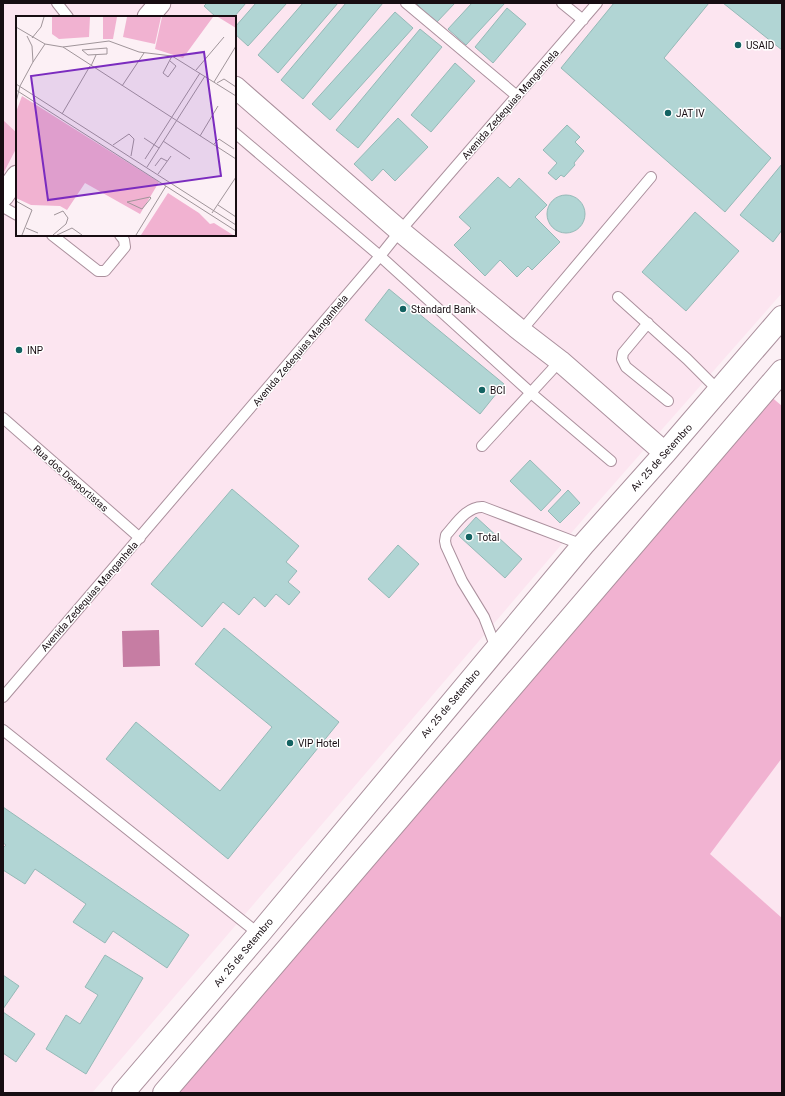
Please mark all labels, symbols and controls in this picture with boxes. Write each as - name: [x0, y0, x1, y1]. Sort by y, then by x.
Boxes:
- inset map: [16, 16, 236, 236]
- marker: USAID: [733, 40, 743, 50]
- place label: USAID: [746, 40, 774, 51]
- street label: Avenida Zedequias Manganhela: [460, 47, 561, 161]
- marker: JAT IV: [663, 108, 673, 118]
- place label: JAT IV: [676, 108, 705, 119]
- street label: Avenida Zedequias Manganhela: [251, 293, 350, 408]
- marker: Standard Bank: [398, 304, 408, 314]
- place label: Standard Bank: [411, 304, 477, 315]
- marker: INP: [14, 345, 24, 355]
- place label: INP: [27, 345, 43, 356]
- marker: BCI: [477, 385, 487, 395]
- place label: BCI: [490, 385, 505, 396]
- street label: Av. 25 de Setembro: [628, 421, 694, 493]
- street label: Rua dos Desportistas: [31, 443, 110, 514]
- marker: Total: [464, 532, 474, 542]
- place label: Total: [477, 532, 499, 543]
- street label: Avenida Zedequias Manganhela: [39, 539, 140, 653]
- street label: Av. 25 de Setembro: [419, 667, 482, 740]
- marker: VIP Hotel: [285, 738, 295, 748]
- place label: VIP Hotel: [298, 738, 340, 749]
- street label: Av. 25 de Setembro: [212, 916, 275, 989]

